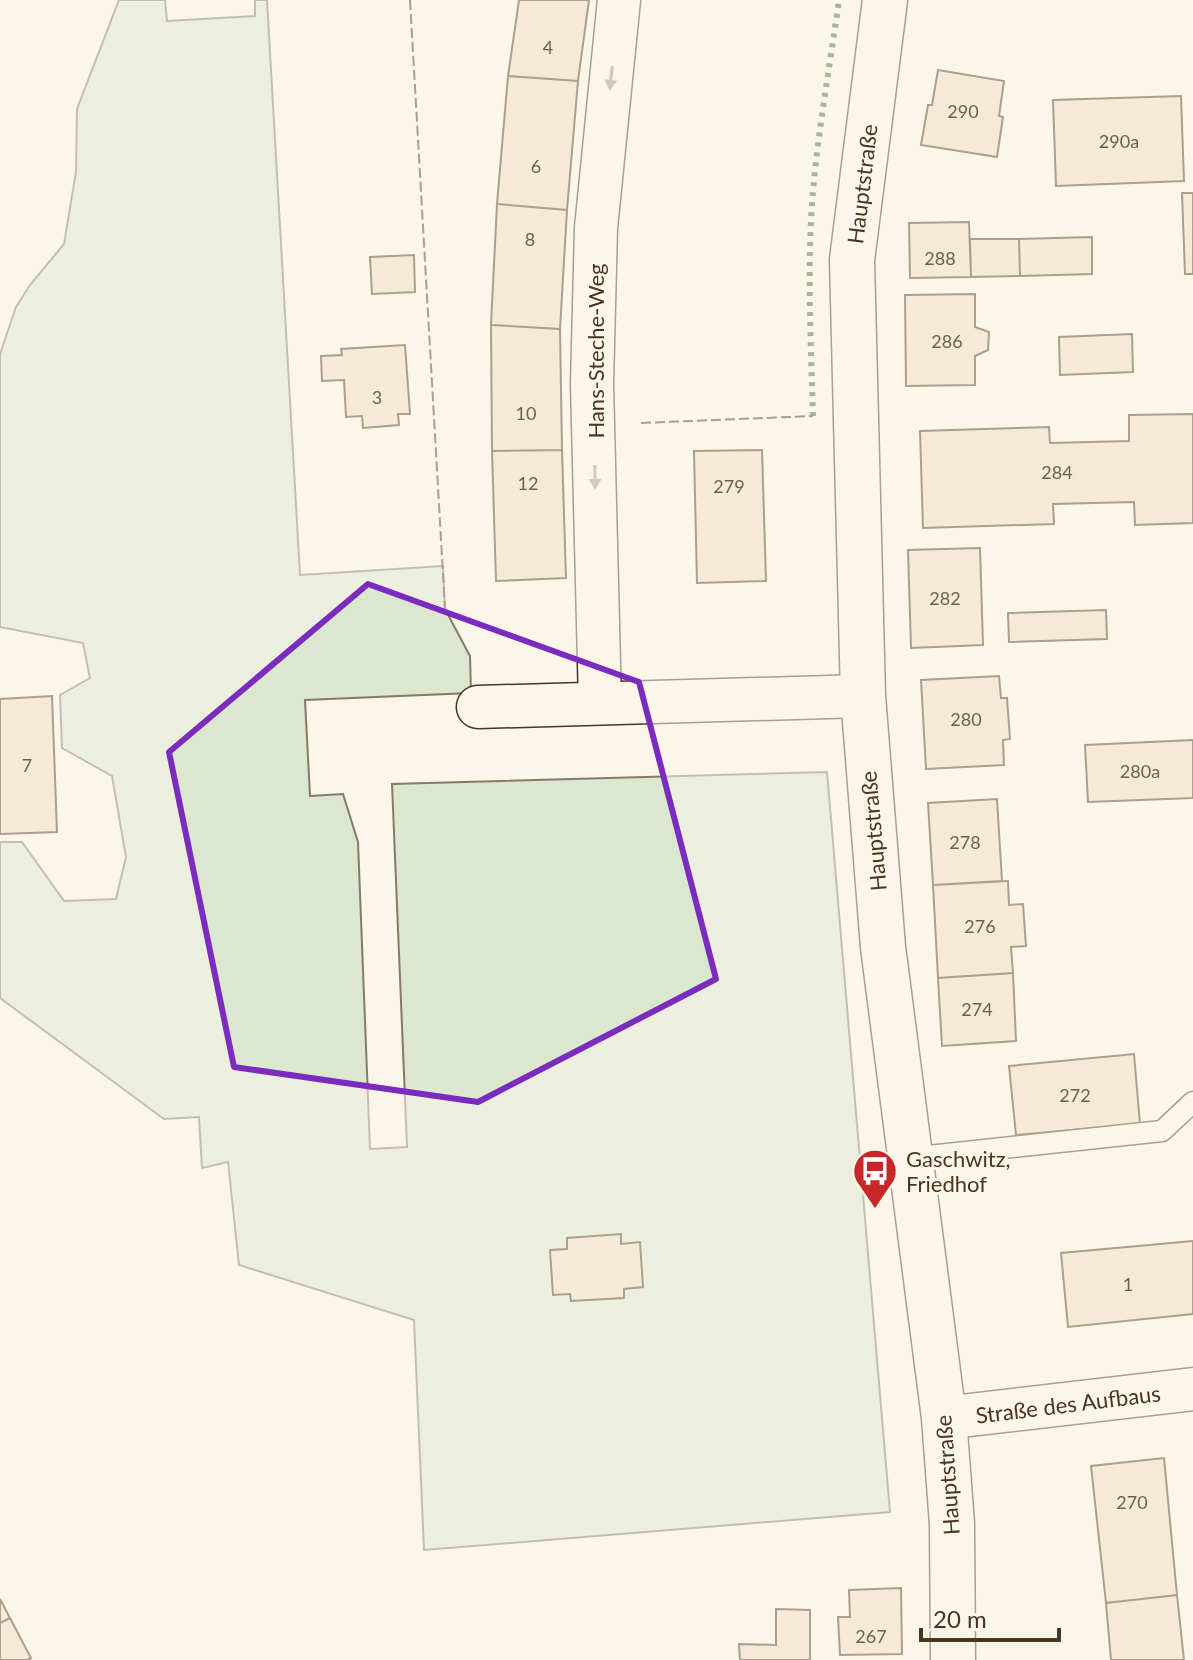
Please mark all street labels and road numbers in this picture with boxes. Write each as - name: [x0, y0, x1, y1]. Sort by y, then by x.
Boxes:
- street label: Hauptstraße: [841, 123, 883, 245]
- street label: Hans-Steche-Weg: [582, 263, 609, 439]
- street label: Hauptstraße: [854, 770, 892, 892]
- street label: Straße des Aufbaus: [974, 1379, 1162, 1429]
- street label: Hauptstraße: [929, 1414, 965, 1536]

